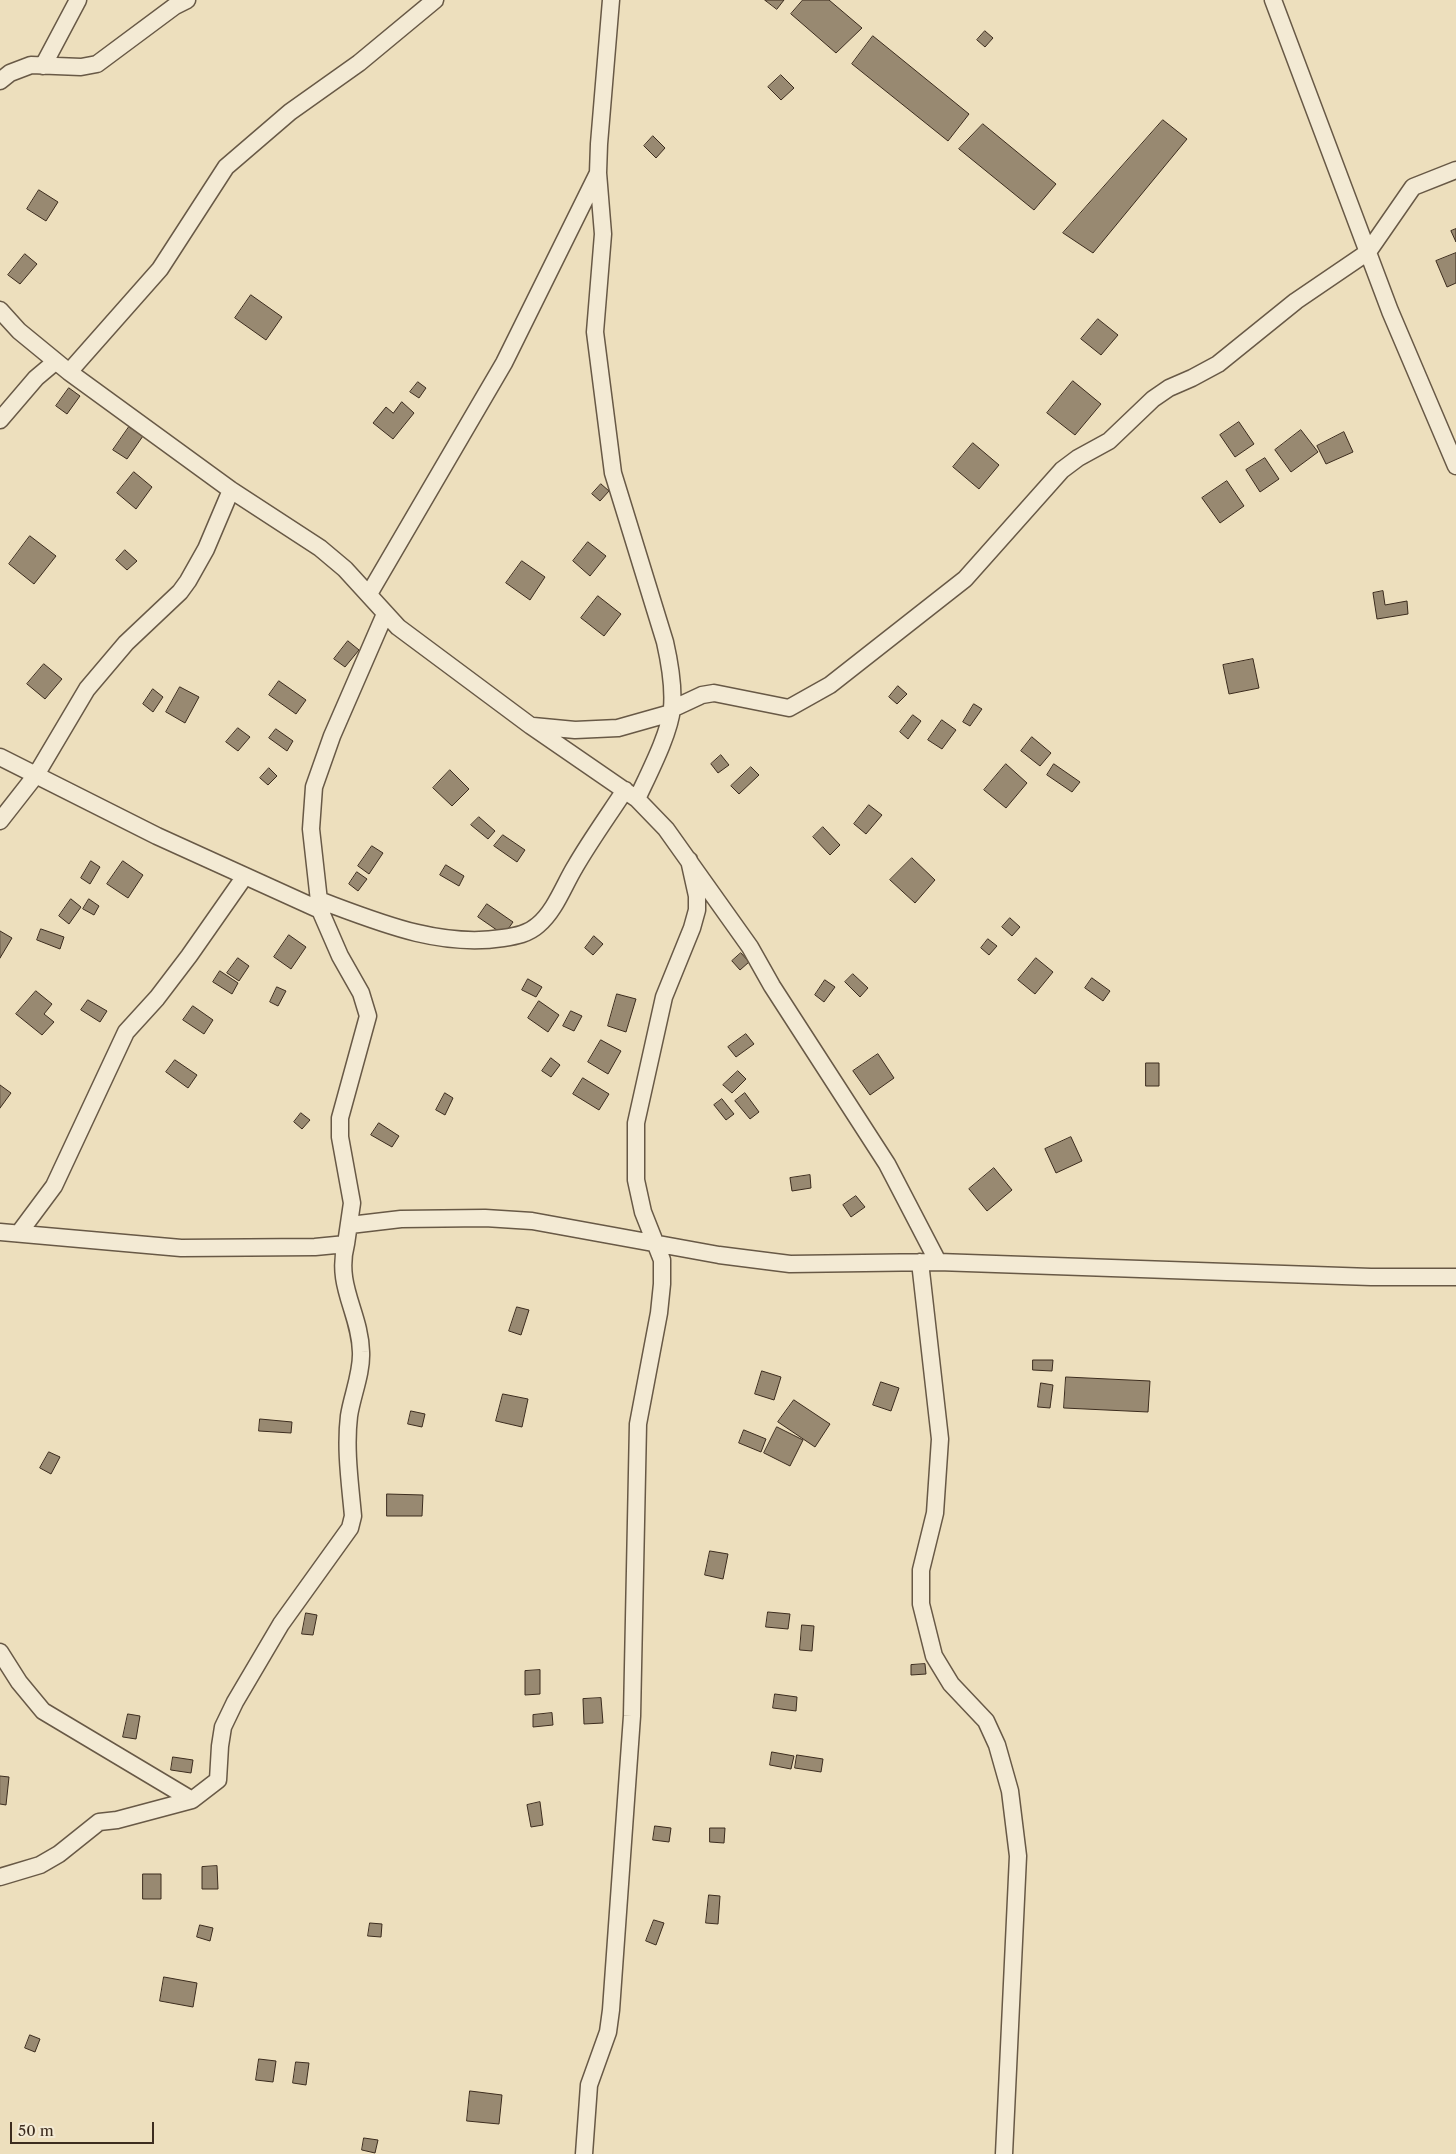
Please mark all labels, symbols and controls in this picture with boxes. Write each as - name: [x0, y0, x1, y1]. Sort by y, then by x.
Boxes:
- scale bar: [12, 2112, 156, 2144]
- text: 50 m: [18, 2121, 54, 2140]

